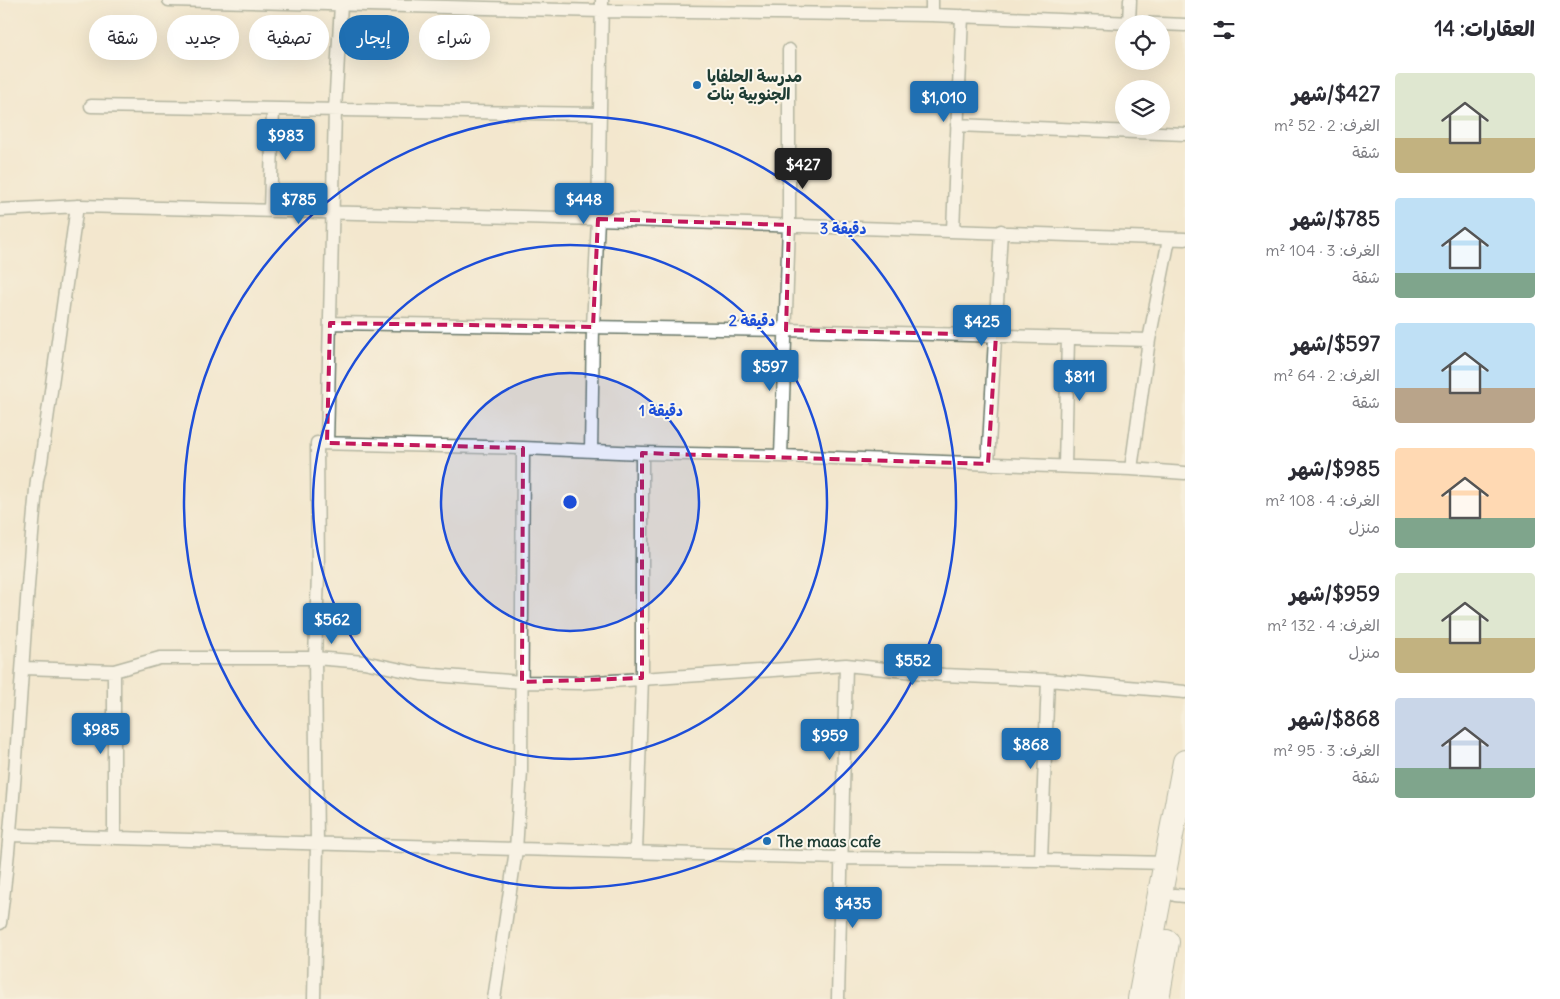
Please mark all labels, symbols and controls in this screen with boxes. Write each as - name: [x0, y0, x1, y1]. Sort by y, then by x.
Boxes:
- chip: شقة: [89, 15, 157, 60]
- chip: جديد: [167, 15, 239, 60]
- chip: تصفية: [249, 15, 329, 60]
- chip: إيجار: [339, 15, 409, 60]
- chip: شراء: [419, 15, 490, 60]
- map controls: [1115, 15, 1170, 135]
- button: locate: [1115, 15, 1170, 70]
- text: العقارات: 14: [1434, 15, 1535, 42]
- icon: filters: [1210, 16, 1238, 44]
- place label: مدرسة الحلفايا الجنوبية بنات: [707, 66, 802, 105]
- marker: مدرسة الحلفايا الجنوبية بنات: [691, 79, 703, 91]
- pin: $1,010: [903, 80, 985, 123]
- button: layers: [1115, 80, 1170, 135]
- text: $427/شهر: [1292, 80, 1380, 107]
- text: $1,010: [921, 87, 967, 107]
- icon: home: [1435, 93, 1495, 153]
- text: الغرف: 2 · 52 m²: [1274, 115, 1380, 135]
- pin: $983: [256, 119, 316, 161]
- text: $983: [268, 125, 304, 145]
- text: شقة: [1352, 142, 1380, 162]
- pin: $427: [773, 148, 833, 190]
- text: $427: [786, 154, 820, 174]
- pin: $785: [269, 182, 329, 225]
- pin: $448: [554, 182, 614, 225]
- text: $785: [281, 189, 317, 209]
- text: $448: [566, 189, 602, 209]
- text: $785/شهر: [1291, 205, 1380, 232]
- icon: home: [1435, 218, 1495, 278]
- text: 3 دقيقة: [820, 219, 866, 238]
- text: الغرف: 3 · 104 m²: [1265, 240, 1380, 260]
- text: شقة: [1352, 267, 1380, 287]
- pin: $425: [952, 304, 1012, 347]
- text: 2 دقيقة: [729, 311, 775, 330]
- text: $425: [964, 311, 1000, 331]
- text: $597/شهر: [1291, 330, 1380, 357]
- icon: home: [1435, 343, 1495, 403]
- pin: $597: [740, 350, 800, 392]
- text: $597: [752, 356, 788, 376]
- pin: $811: [1050, 360, 1110, 402]
- text: الغرف: 2 · 64 m²: [1273, 365, 1380, 385]
- text: $811: [1065, 366, 1095, 386]
- text: شقة: [1352, 392, 1380, 412]
- text: 1 دقيقة: [639, 401, 683, 420]
- text: $985/شهر: [1290, 455, 1380, 482]
- icon: home: [1435, 468, 1495, 528]
- text: الغرف: 4 · 108 m²: [1265, 490, 1380, 510]
- centre of rings: [561, 493, 579, 511]
- text: منزل: [1348, 517, 1380, 537]
- text: $959/شهر: [1290, 580, 1380, 607]
- icon: home: [1435, 593, 1495, 653]
- pin: $562: [302, 602, 362, 645]
- text: $562: [314, 609, 350, 629]
- text: الغرف: 4 · 132 m²: [1267, 615, 1380, 635]
- text: منزل: [1348, 642, 1380, 662]
- pin: $552: [883, 644, 943, 686]
- text: $552: [895, 650, 931, 670]
- text: $868/شهر: [1290, 705, 1380, 732]
- pin: $985: [71, 712, 131, 755]
- pin: $959: [800, 718, 860, 761]
- icon: home: [1435, 718, 1495, 778]
- text: $985: [83, 719, 119, 739]
- text: $959: [812, 725, 848, 745]
- pin: $868: [1001, 728, 1061, 770]
- text: $868: [1013, 734, 1049, 754]
- text: الغرف: 3 · 95 m²: [1273, 740, 1380, 760]
- text: شقة: [1352, 767, 1380, 787]
- place label: The maas cafe: [777, 831, 881, 851]
- marker: The maas cafe: [761, 835, 773, 847]
- pin: $435: [823, 886, 883, 929]
- text: $435: [835, 893, 871, 913]

